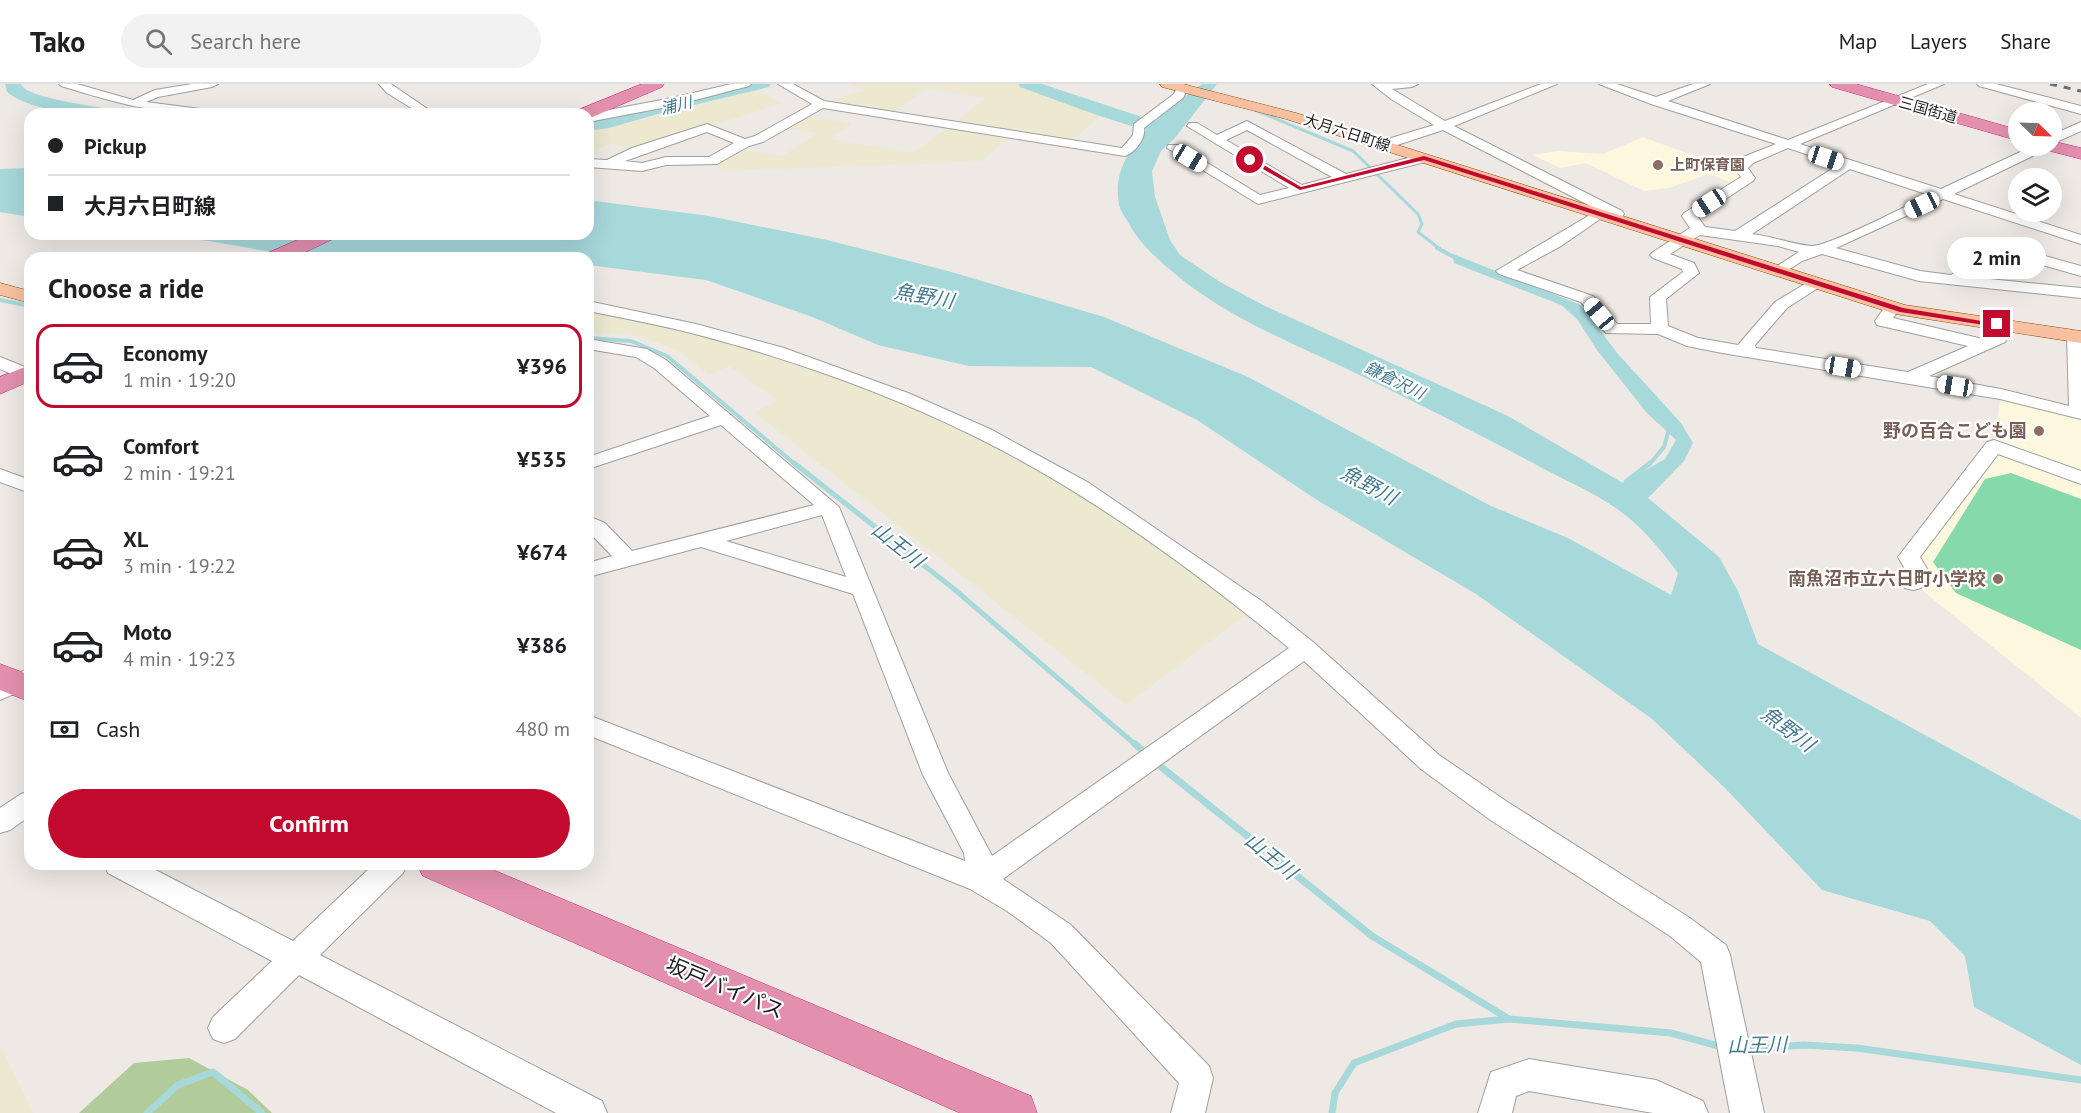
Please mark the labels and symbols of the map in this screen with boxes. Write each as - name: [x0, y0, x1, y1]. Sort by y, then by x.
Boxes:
- water label: 浦川: [658, 91, 696, 118]
- street label: 三国街道: [1897, 92, 1960, 127]
- north arrow: [2008, 102, 2062, 156]
- street label: 大月六日町線: [1301, 110, 1393, 155]
- car: [1170, 141, 1210, 175]
- car: [1806, 144, 1846, 172]
- route start: [1236, 146, 1263, 173]
- place label: 上町保育園: [1670, 155, 1745, 174]
- marker: 上町保育園: [1651, 158, 1665, 172]
- car: [1689, 186, 1729, 220]
- car: [1902, 189, 1942, 221]
- callout: 2 min: [1948, 237, 2046, 279]
- water label: 魚野川: [892, 278, 958, 314]
- car: [1581, 294, 1617, 334]
- route end: [1983, 310, 2010, 337]
- car: [1824, 355, 1862, 379]
- water label: 鎌倉沢川: [1362, 357, 1430, 404]
- car: [1936, 374, 1974, 398]
- place label: 野の百合こども園: [1883, 419, 2027, 442]
- marker: 野の百合こども園: [2032, 424, 2046, 438]
- water label: 魚野川: [1336, 459, 1403, 512]
- water label: 山王川: [866, 516, 931, 575]
- place label: 南魚沼市立六日町小学校: [1788, 567, 1986, 590]
- marker: 南魚沼市立六日町小学校: [1991, 572, 2005, 586]
- water label: 魚野川: [1756, 701, 1821, 759]
- water label: 山王川: [1240, 827, 1304, 886]
- street label: 坂戸バイパス: [662, 951, 788, 1025]
- water label: 山王川: [1727, 1031, 1789, 1059]

